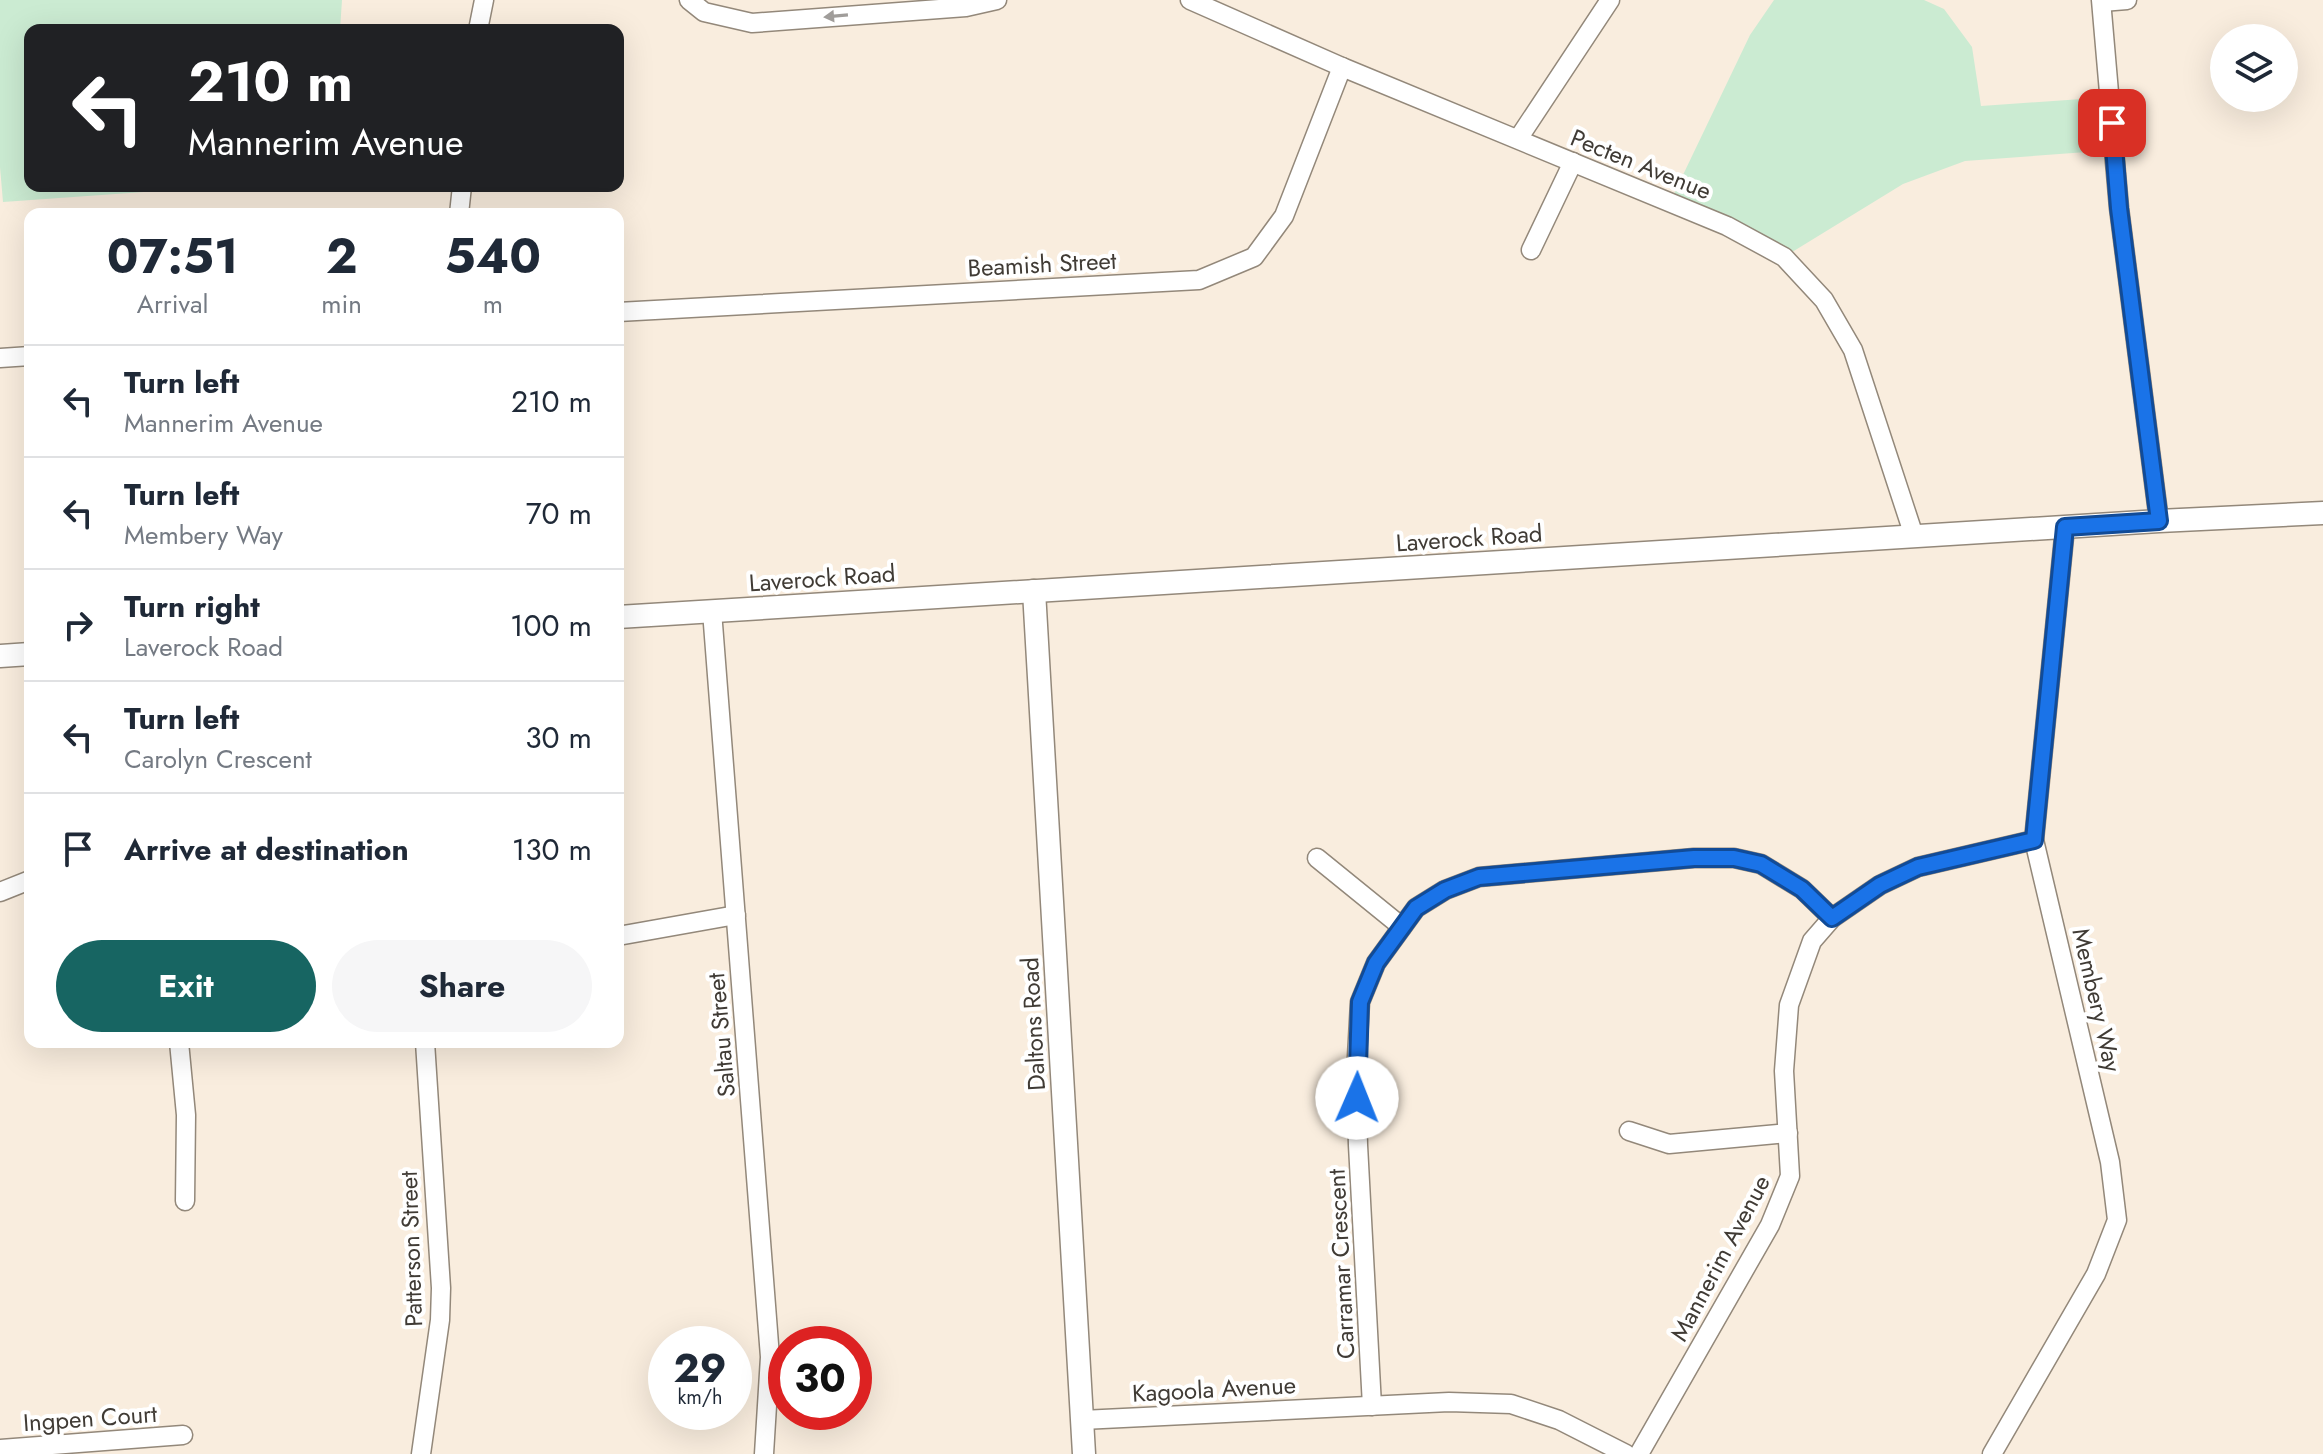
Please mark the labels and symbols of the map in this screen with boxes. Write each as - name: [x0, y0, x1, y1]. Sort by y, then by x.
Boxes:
- one-way arrow: [823, 10, 848, 23]
- pin: [2078, 89, 2146, 157]
- street label: Pecten Avenue: [1565, 120, 1717, 208]
- street label: Beamish Street: [967, 243, 1118, 285]
- street label: Laverock Road: [1395, 515, 1543, 561]
- street label: Laverock Road: [748, 555, 896, 601]
- street label: Membery Way: [2063, 925, 2131, 1076]
- street label: Daltons Road: [1012, 956, 1054, 1092]
- street label: Saltau Street: [698, 971, 744, 1099]
- position arrow: [1315, 1056, 1399, 1140]
- street label: Carramar Crescent: [1319, 1168, 1363, 1360]
- street label: Mannerim Avenue: [1661, 1169, 1779, 1347]
- street label: Patterson Street: [391, 1170, 431, 1328]
- speed limit sign: 30: [768, 1326, 872, 1430]
- street label: Kagoola Avenue: [1131, 1367, 1297, 1411]
- street label: Ingpen Court: [22, 1396, 158, 1440]

